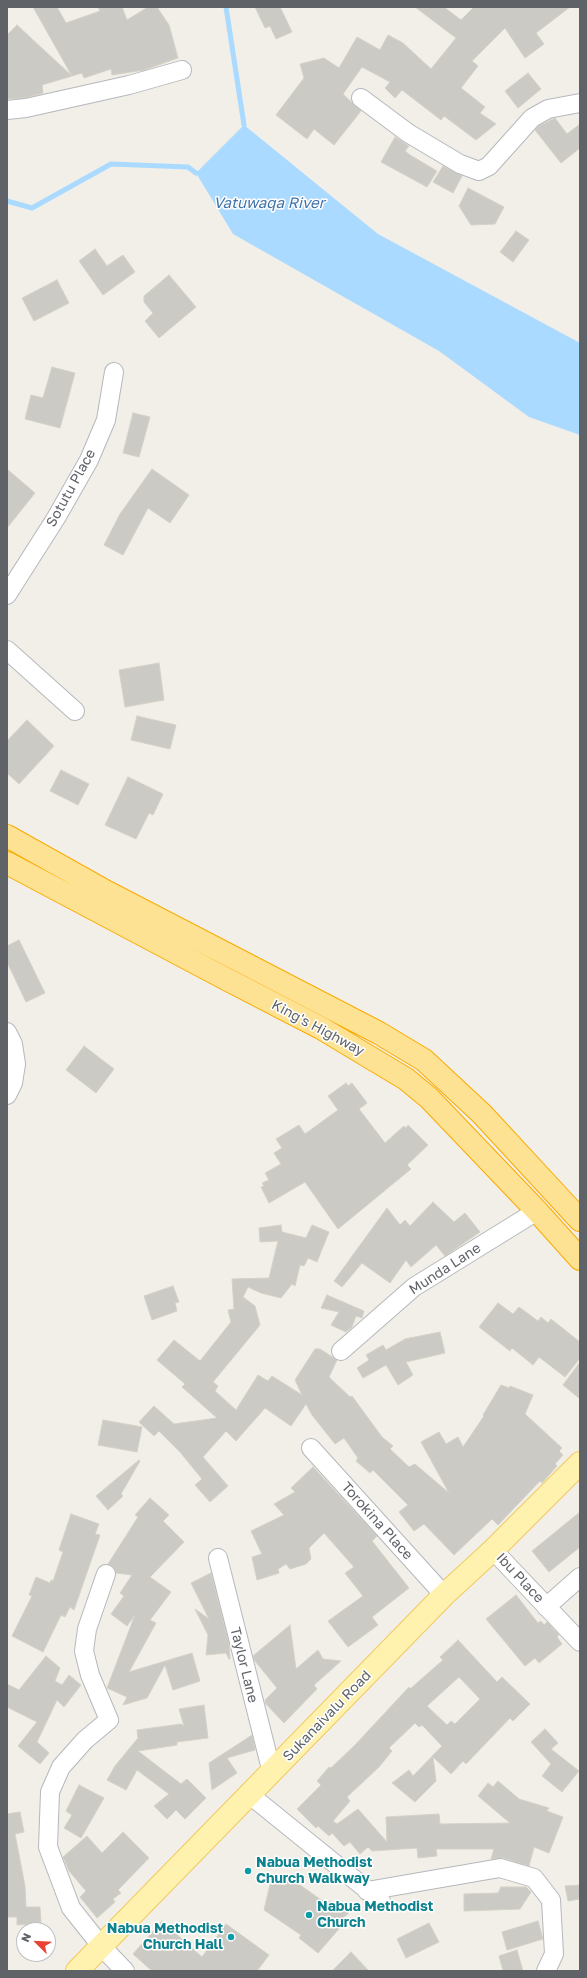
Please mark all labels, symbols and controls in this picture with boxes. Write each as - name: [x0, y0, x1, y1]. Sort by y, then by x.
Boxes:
- water label: Vatuwaqa River: [213, 194, 325, 212]
- street label: Sotutu Place: [43, 446, 99, 530]
- street label: King's Highway: [269, 996, 367, 1060]
- street label: Munda Lane: [406, 1240, 484, 1298]
- street label: Torokina Place: [338, 1479, 416, 1563]
- street label: Ibu Place: [493, 1549, 547, 1607]
- street label: Taylor Lane: [226, 1625, 262, 1705]
- street label: Sukanaivalu Road: [279, 1667, 375, 1765]
- place label: Nabua Methodist Church Walkway: [256, 1855, 372, 1888]
- marker: Nabua Methodist Church Walkway: [243, 1866, 253, 1876]
- place label: Nabua Methodist Church: [317, 1899, 433, 1932]
- marker: Nabua Methodist Church: [304, 1910, 314, 1920]
- place label: Nabua Methodist Church Hall: [107, 1921, 223, 1954]
- north arrow: [16, 1922, 56, 1962]
- text: N: [18, 1931, 33, 1944]
- marker: Nabua Methodist Church Hall: [226, 1932, 236, 1942]

